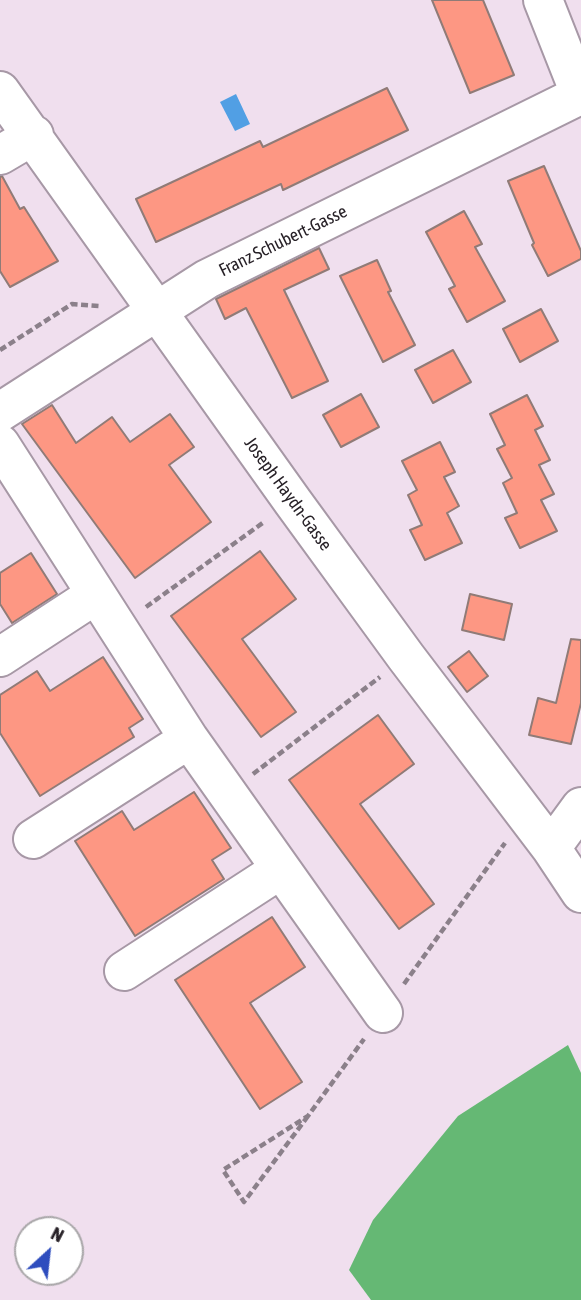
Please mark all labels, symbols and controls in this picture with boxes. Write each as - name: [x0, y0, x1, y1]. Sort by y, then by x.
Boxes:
- street label: Franz Schubert-Gasse: [215, 201, 351, 281]
- street label: Joseph Haydn-Gasse: [240, 433, 336, 555]
- north arrow: [14, 1216, 84, 1286]
- text: N: [48, 1222, 68, 1246]

